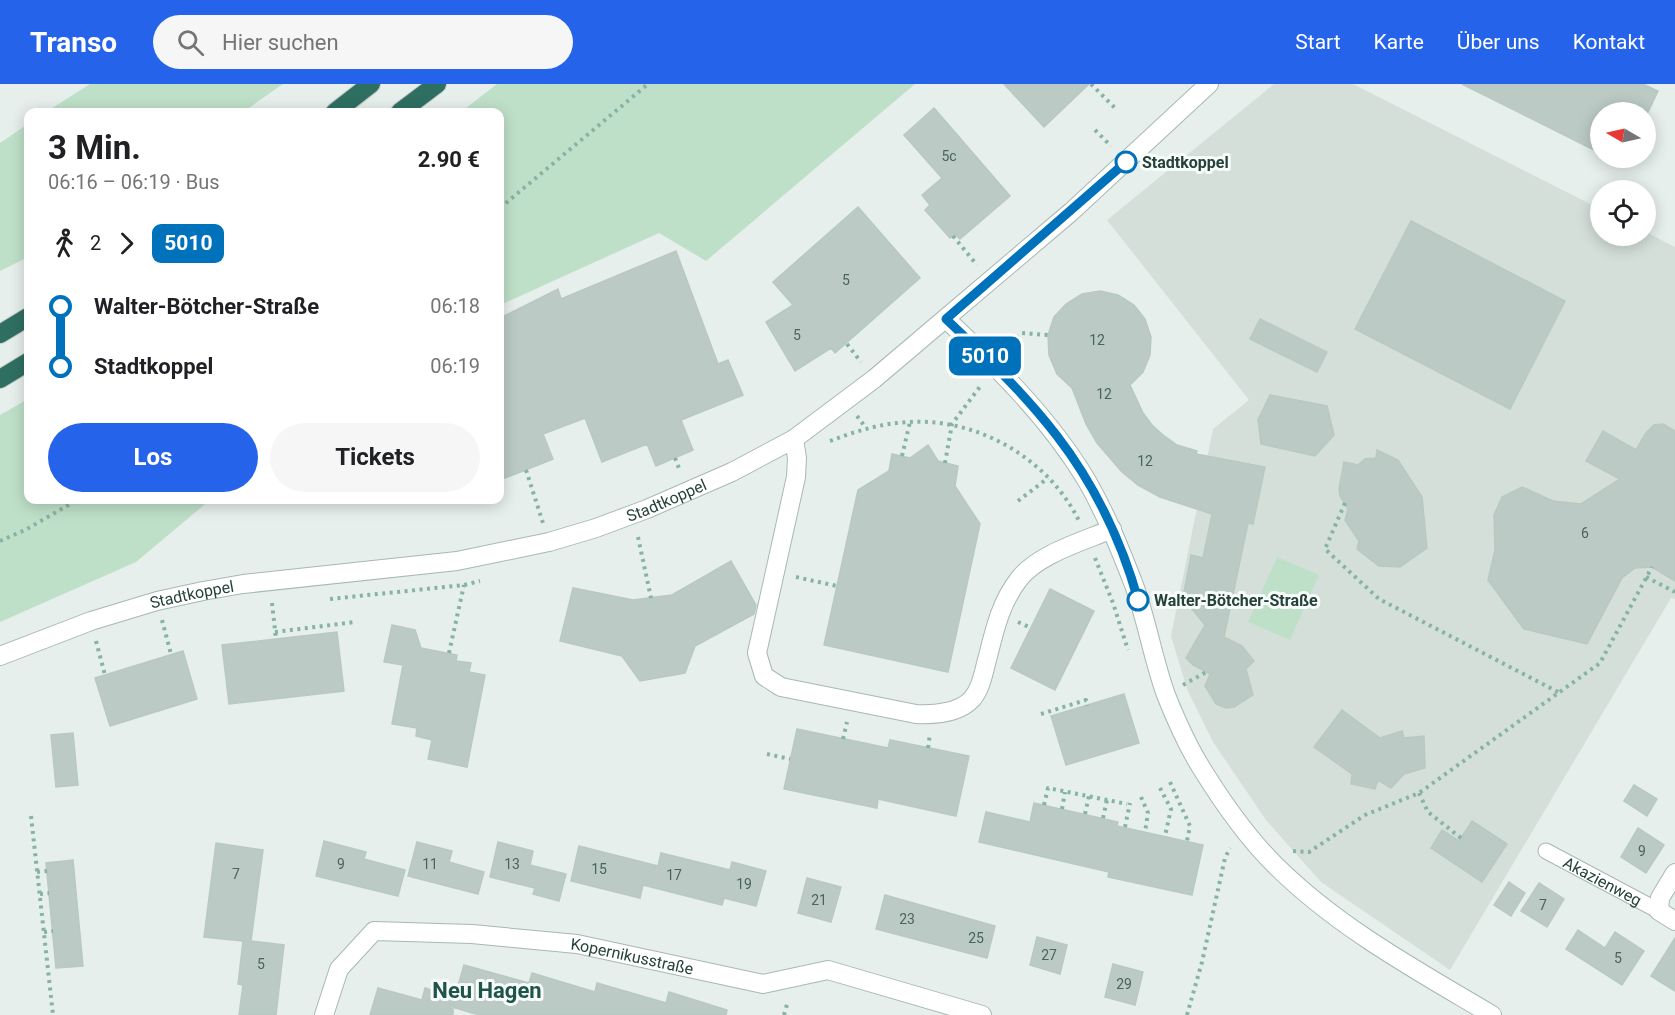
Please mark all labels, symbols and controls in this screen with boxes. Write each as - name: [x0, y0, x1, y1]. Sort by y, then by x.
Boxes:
- search box: [153, 15, 573, 69]
- text: Transo: [30, 26, 117, 59]
- icon: search: [174, 26, 207, 59]
- text: Hier suchen: [222, 30, 339, 55]
- text: Start: [1295, 30, 1341, 54]
- text: Karte: [1374, 30, 1424, 54]
- text: Über uns: [1457, 30, 1540, 54]
- text: Kontakt: [1573, 30, 1645, 54]
- north arrow: [1590, 102, 1656, 168]
- map controls: [1590, 102, 1656, 246]
- text: 3 Min.: [48, 128, 141, 167]
- text: 2.90 €: [418, 147, 480, 172]
- house number: 5c: [941, 148, 957, 164]
- marker: Stadtkoppel: [1115, 151, 1137, 173]
- place label: Stadtkoppel: [1142, 153, 1229, 172]
- text: 06:16 – 06:19 · Bus: [48, 170, 220, 194]
- button: locate: [1590, 180, 1656, 246]
- icon: walk: [48, 227, 81, 260]
- icon: forward: [110, 227, 143, 260]
- text: 2: [90, 231, 101, 255]
- text: 5010: [164, 231, 212, 255]
- house number: 5: [842, 272, 850, 288]
- text: Walter-Bötcher-Straße: [94, 294, 319, 319]
- text: 06:18: [430, 294, 480, 318]
- house number: 5: [793, 327, 801, 343]
- house number: 12: [1089, 332, 1105, 348]
- line badge: 5010: [943, 336, 1027, 376]
- text: 5010: [961, 344, 1009, 368]
- text: Stadtkoppel: [94, 354, 213, 379]
- text: 06:19: [430, 354, 480, 378]
- house number: 12: [1096, 386, 1112, 402]
- button: Los: [48, 423, 258, 492]
- button: Tickets: [270, 423, 480, 492]
- house number: 12: [1137, 453, 1153, 469]
- street label: Stadtkoppel: [624, 475, 709, 525]
- house number: 6: [1581, 525, 1589, 541]
- street label: Stadtkoppel: [147, 576, 235, 612]
- marker: Walter-Bötcher-Straße: [1127, 589, 1149, 611]
- place label: Walter-Bötcher-Straße: [1154, 591, 1318, 610]
- house number: 9: [1638, 843, 1646, 859]
- street label: Akazienweg: [1560, 852, 1645, 910]
- house number: 9: [337, 856, 345, 872]
- house number: 11: [422, 856, 438, 872]
- house number: 13: [504, 856, 520, 872]
- house number: 15: [591, 861, 607, 877]
- house number: 7: [232, 866, 240, 882]
- house number: 17: [666, 867, 682, 883]
- house number: 19: [736, 876, 752, 892]
- house number: 21: [811, 892, 827, 908]
- house number: 7: [1539, 897, 1547, 913]
- house number: 23: [899, 911, 915, 927]
- house number: 25: [968, 930, 984, 946]
- street label: Kopernikusstraße: [570, 934, 695, 978]
- house number: 27: [1041, 947, 1057, 963]
- house number: 5: [1614, 950, 1622, 966]
- house number: 5: [257, 956, 265, 972]
- house number: 29: [1116, 976, 1132, 992]
- district label: Neu Hagen: [432, 978, 542, 1003]

